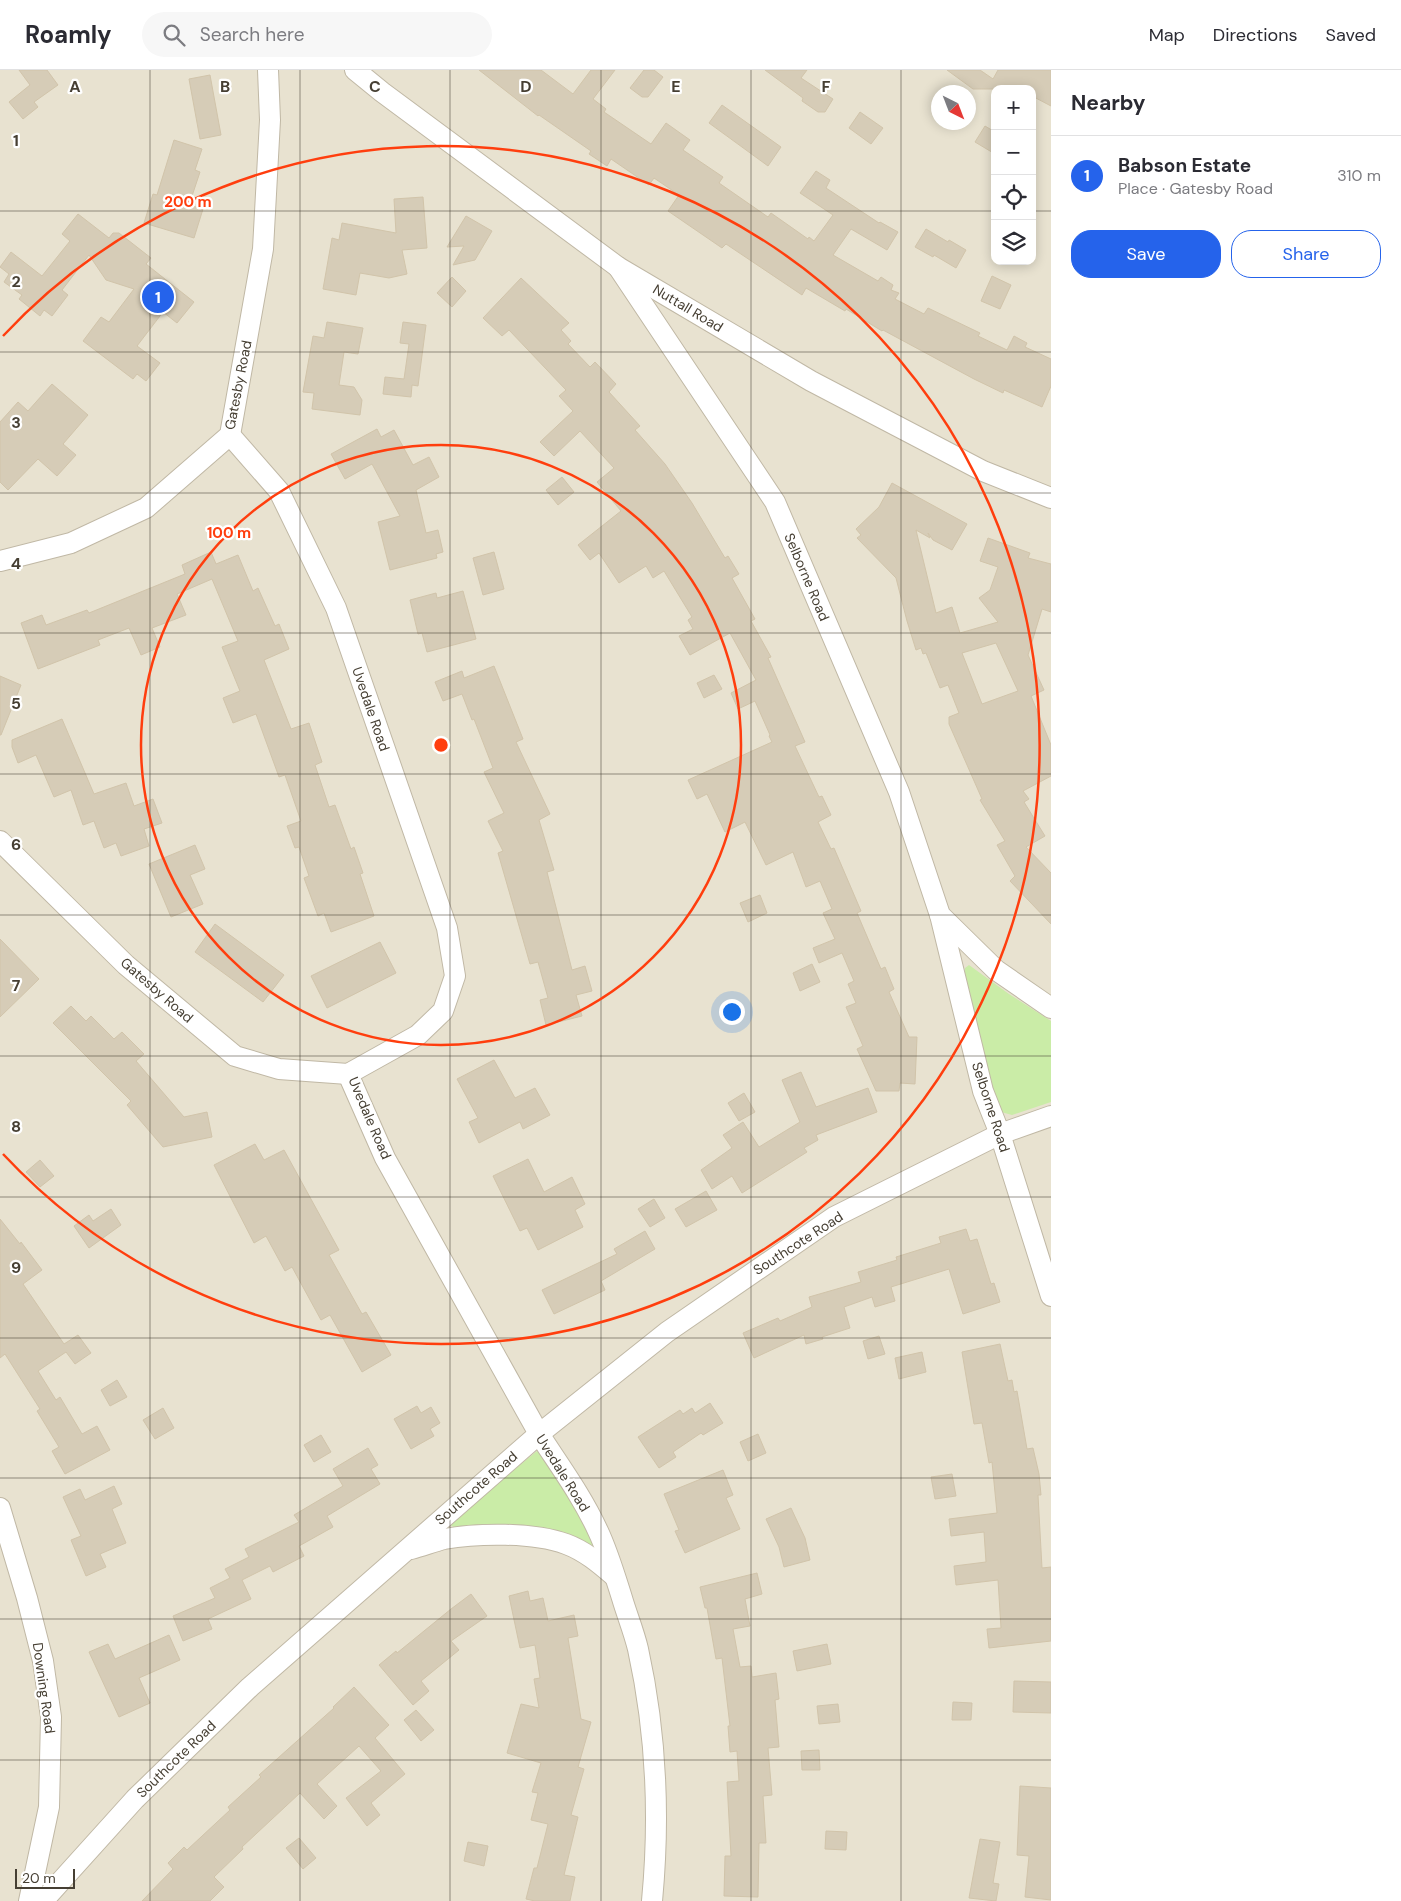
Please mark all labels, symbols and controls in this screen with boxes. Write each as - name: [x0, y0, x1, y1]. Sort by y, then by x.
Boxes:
- search box: [142, 12, 492, 57]
- text: Roamly: [25, 19, 112, 50]
- icon: search: [160, 21, 188, 49]
- text: Search here: [200, 22, 304, 47]
- text: Map: [1149, 23, 1185, 47]
- text: Directions: [1213, 23, 1298, 47]
- text: Saved: [1326, 23, 1376, 47]
- text: A: [69, 76, 81, 97]
- text: B: [220, 76, 230, 97]
- text: C: [369, 76, 381, 97]
- text: D: [520, 76, 532, 97]
- text: E: [671, 76, 681, 97]
- text: F: [822, 76, 831, 97]
- north arrow: [931, 85, 976, 130]
- map controls: [991, 85, 1036, 265]
- button: +: [991, 85, 1036, 130]
- text: Nearby: [1071, 89, 1145, 117]
- text: 1: [13, 130, 19, 151]
- button: −: [991, 130, 1036, 175]
- text: Babson Estate: [1118, 153, 1251, 178]
- text: 1: [1084, 165, 1090, 186]
- text: 310 m: [1337, 165, 1381, 186]
- button: locate: [991, 175, 1036, 220]
- text: Place · Gatesby Road: [1118, 178, 1273, 199]
- text: 200 m: [164, 192, 212, 212]
- button: layers: [991, 220, 1036, 265]
- button: Save: [1071, 230, 1221, 278]
- button: Share: [1231, 230, 1381, 278]
- text: 2: [11, 271, 21, 292]
- pin: 1: [142, 278, 174, 316]
- street label: Nuttall Road: [650, 280, 726, 336]
- street label: Gatesby Road: [221, 339, 255, 431]
- text: 3: [11, 412, 21, 433]
- text: 100 m: [207, 523, 251, 543]
- street label: Selborne Road: [780, 530, 834, 624]
- text: 4: [11, 553, 21, 574]
- street label: Uvedale Road: [348, 664, 394, 754]
- text: 5: [11, 693, 21, 714]
- centre of rings: [432, 736, 450, 754]
- text: 6: [11, 834, 21, 855]
- street label: Gatesby Road: [117, 953, 197, 1027]
- text: 7: [12, 975, 21, 996]
- your location: [719, 999, 745, 1025]
- street label: Selborne Road: [968, 1060, 1014, 1154]
- street label: Uvedale Road: [345, 1074, 395, 1162]
- text: 8: [11, 1116, 21, 1137]
- street label: Southcote Road: [750, 1207, 846, 1279]
- text: 9: [11, 1257, 21, 1278]
- street label: Uvedale Road: [532, 1431, 594, 1515]
- street label: Southcote Road: [431, 1447, 521, 1529]
- street label: Downing Road: [29, 1641, 59, 1735]
- street label: Southcote Road: [132, 1717, 220, 1801]
- scale bar: [15, 1866, 75, 1889]
- text: 20 m: [22, 1869, 56, 1887]

